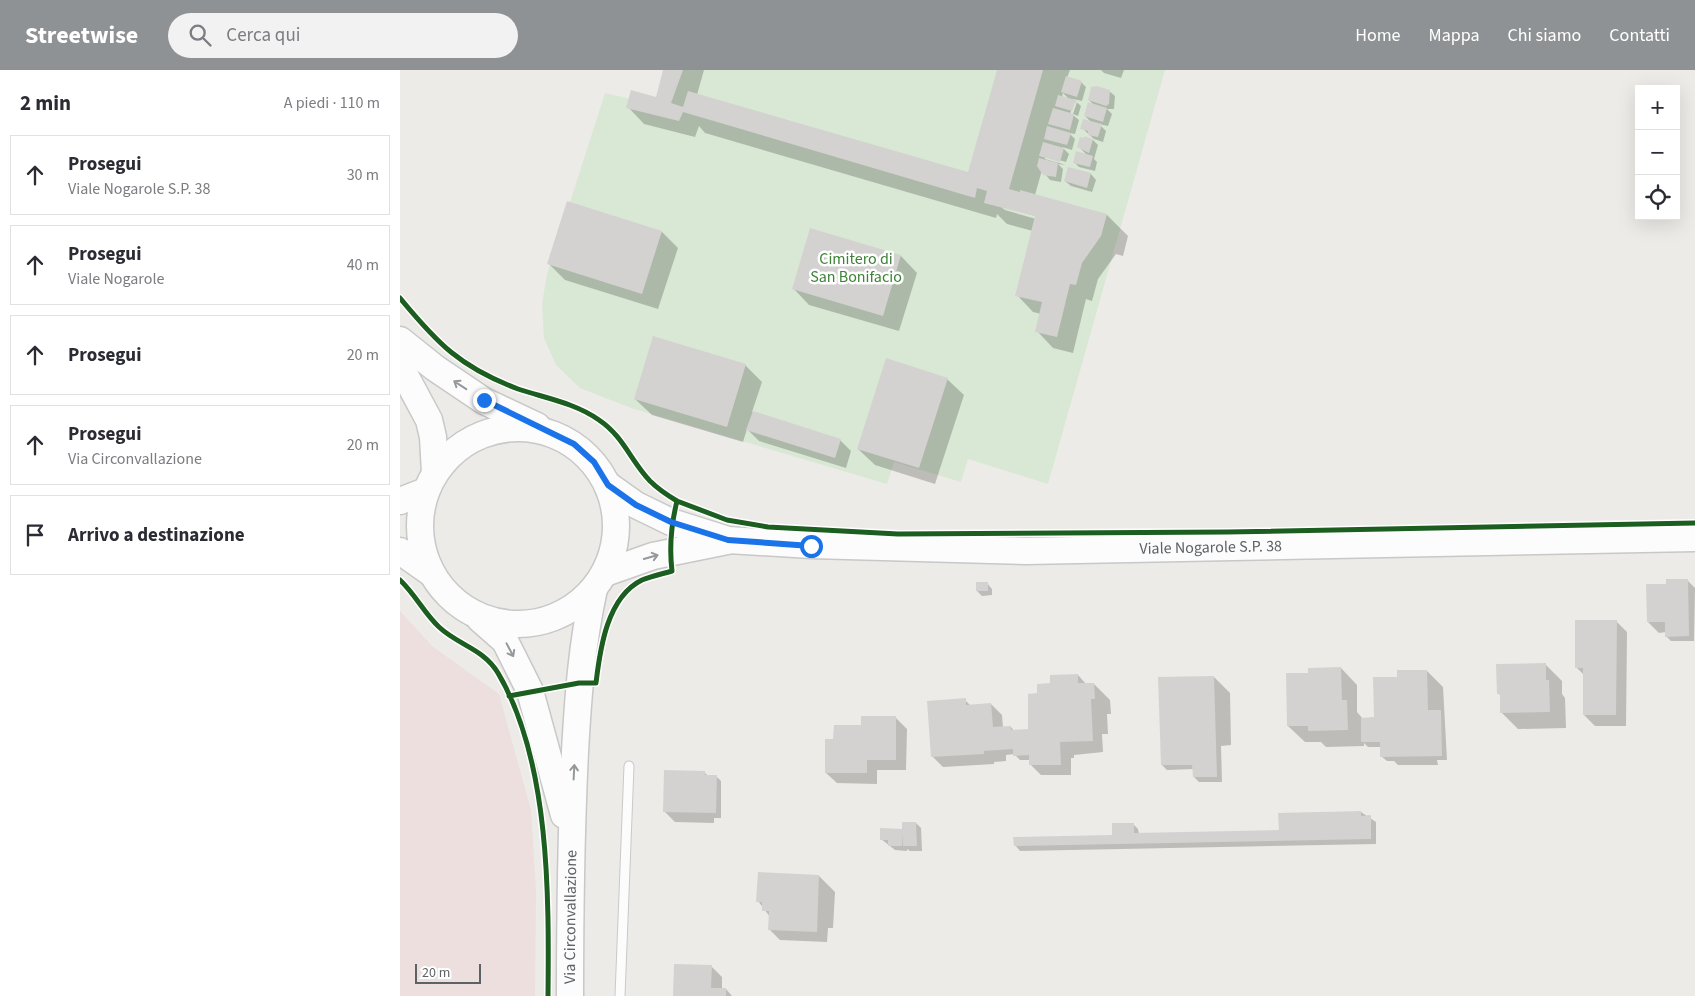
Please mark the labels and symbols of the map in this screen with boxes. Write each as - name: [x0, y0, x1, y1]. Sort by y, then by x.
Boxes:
- park label: Cimitero di San Bonifacio: [810, 248, 902, 288]
- one-way arrow: [453, 379, 467, 389]
- route end: [473, 389, 496, 412]
- route start: [800, 535, 823, 558]
- street label: Viale Nogarole S.P. 38: [1139, 535, 1282, 560]
- one-way arrow: [643, 552, 659, 562]
- one-way arrow: [505, 643, 515, 658]
- one-way arrow: [569, 764, 578, 780]
- street label: Via Circonvallazione: [559, 850, 582, 984]
- scale bar: [415, 961, 481, 984]

